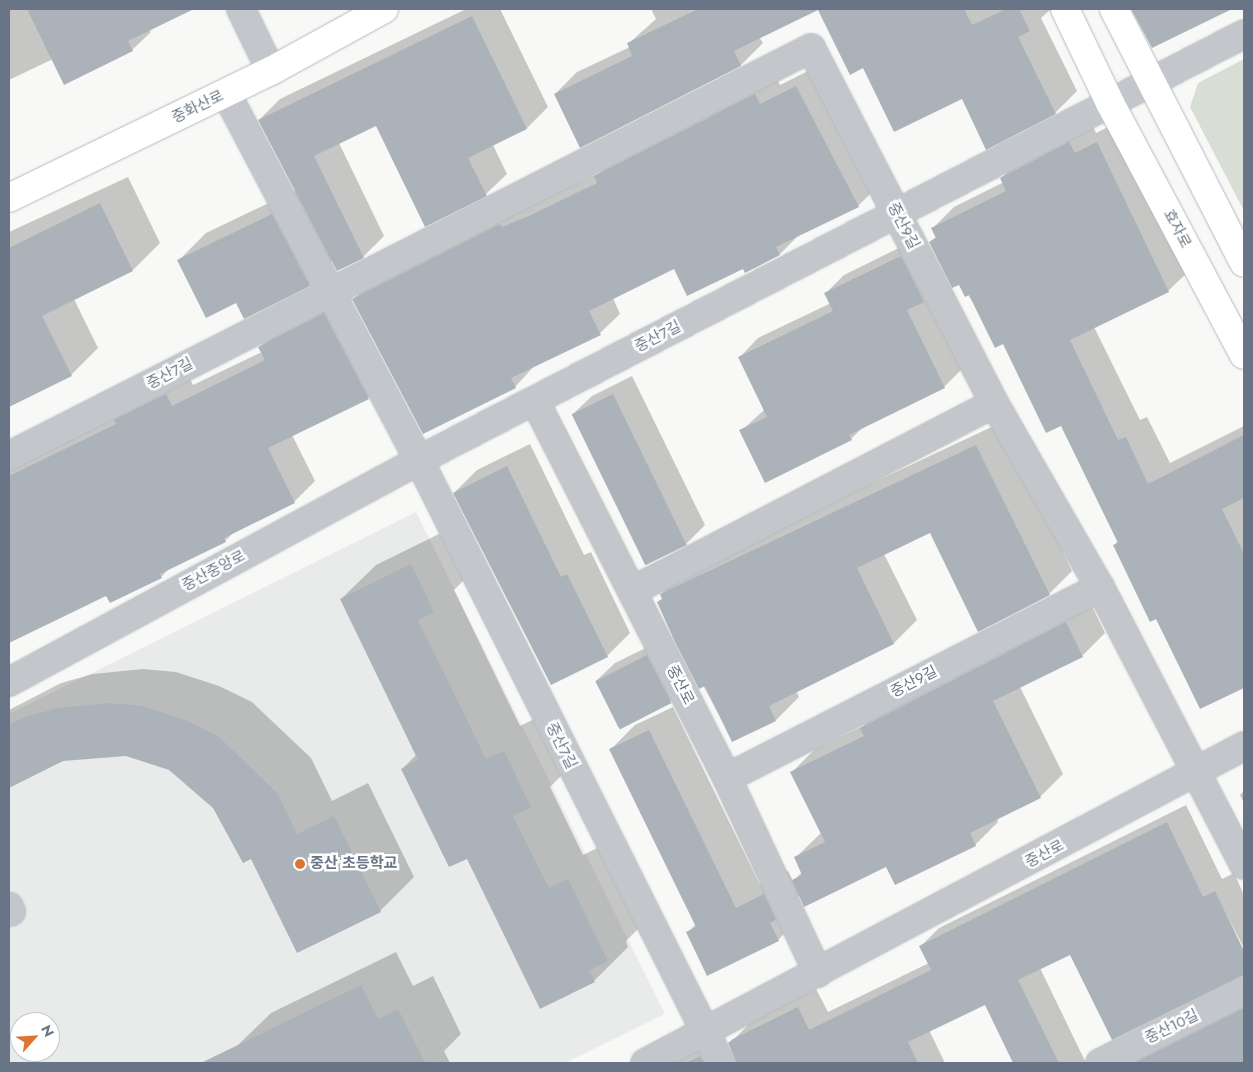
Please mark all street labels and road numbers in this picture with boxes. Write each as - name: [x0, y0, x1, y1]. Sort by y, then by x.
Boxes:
- street label: 중화산로: [169, 87, 227, 127]
- street label: 중산9길: [884, 200, 922, 252]
- street label: 효자로: [1159, 206, 1195, 252]
- street label: 중산7길: [632, 318, 684, 356]
- street label: 중산7길: [144, 355, 196, 393]
- street label: 중산중앙로: [179, 547, 249, 595]
- street label: 중산로: [663, 662, 697, 708]
- street label: 중산9길: [888, 663, 940, 701]
- street label: 중산7길: [542, 720, 580, 772]
- street label: 중산로: [1022, 836, 1068, 872]
- street label: 중산10길: [1142, 1006, 1202, 1048]

